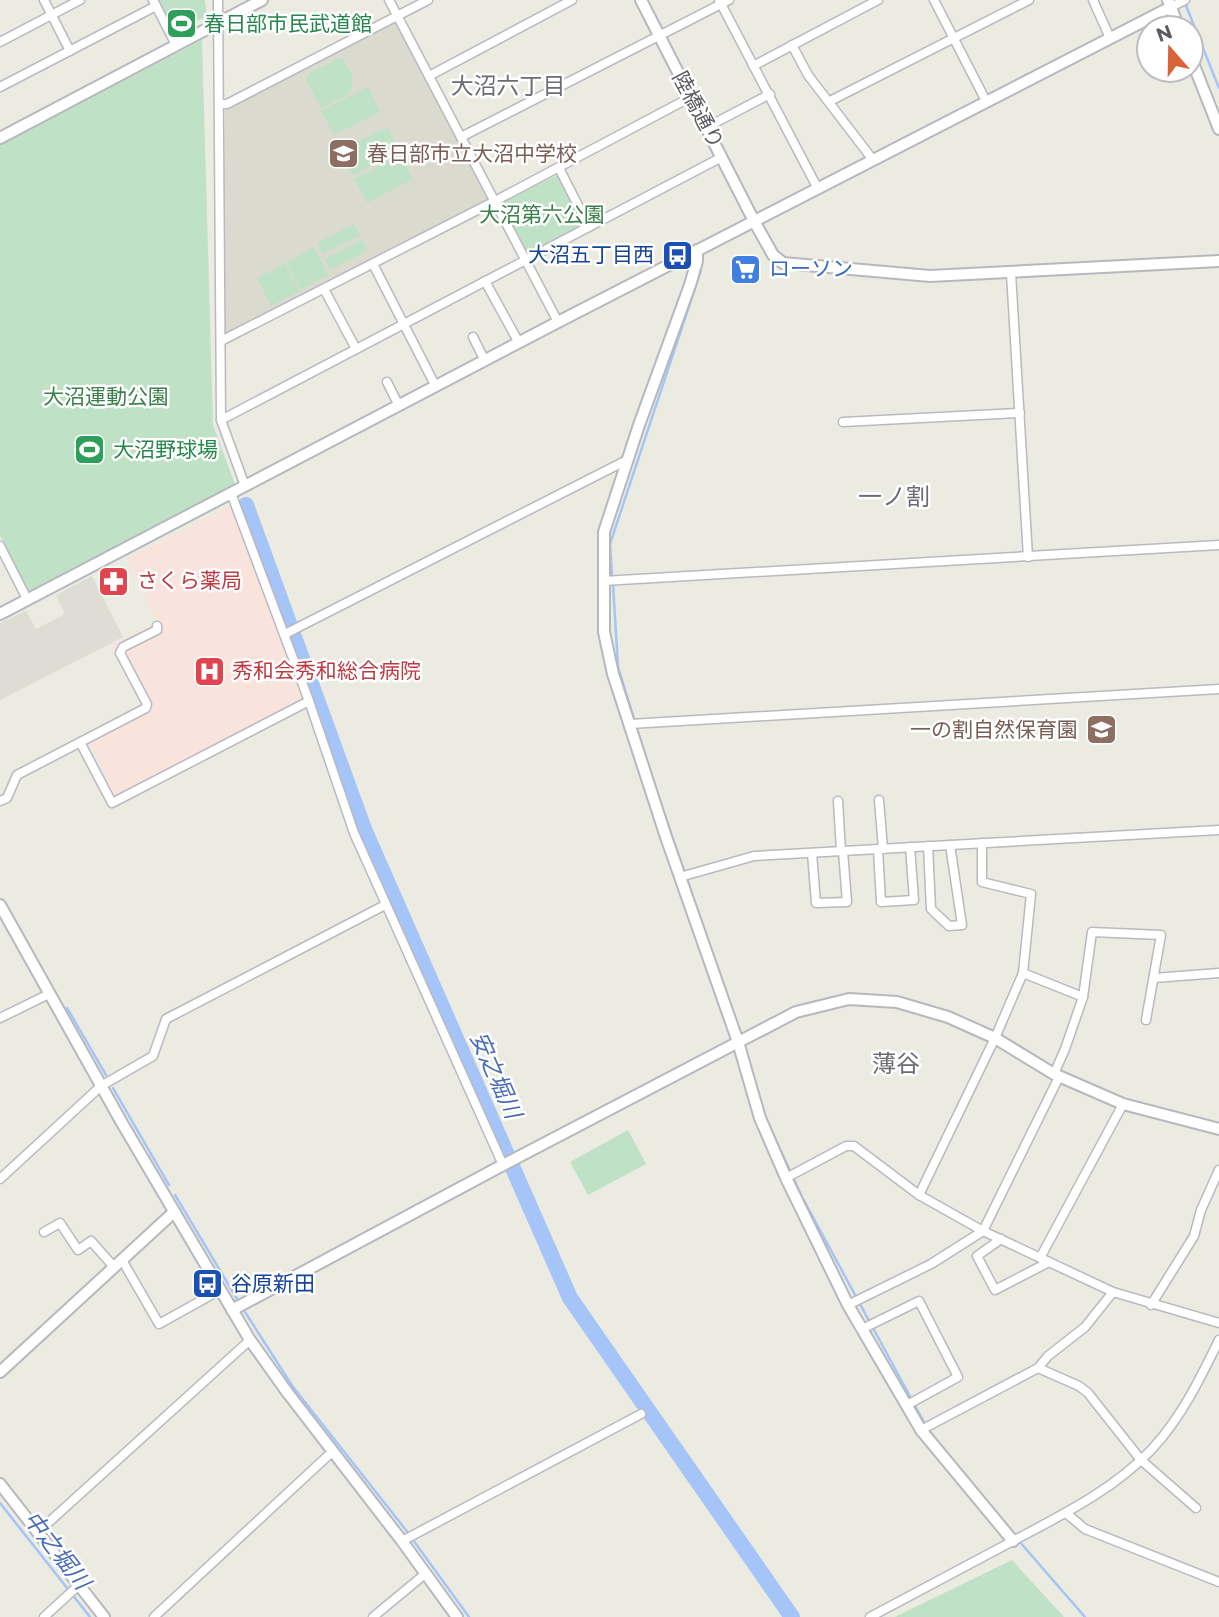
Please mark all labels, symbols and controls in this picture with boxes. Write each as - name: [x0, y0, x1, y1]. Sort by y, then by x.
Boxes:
- sports icon: 春日部市民武道館: [164, 7, 198, 41]
- place label: 春日部市民武道館: [204, 11, 372, 36]
- north arrow: [1135, 14, 1205, 84]
- text: N: [1153, 20, 1176, 47]
- street label: 陸橋通り: [668, 67, 729, 153]
- district label: 大沼六丁目: [451, 72, 566, 100]
- school or university icon: 春日部市立大沼中学校: [327, 137, 361, 171]
- place label: 春日部市立大沼中学校: [367, 141, 577, 166]
- park label: 大沼第六公園: [479, 202, 605, 227]
- bus stop icon: 大沼五丁目西: [660, 238, 694, 272]
- place label: 大沼五丁目西: [528, 242, 654, 267]
- supermarket icon: ローソン: [729, 252, 763, 286]
- place label: ローソン: [769, 256, 853, 281]
- park label: 大沼運動公園: [43, 384, 169, 409]
- sports icon: 大沼野球場: [73, 433, 107, 467]
- place label: 大沼野球場: [113, 437, 218, 462]
- district label: 一ノ割: [858, 482, 930, 511]
- pharmacy icon: さくら薬局: [97, 564, 131, 598]
- place label: さくら薬局: [137, 568, 242, 593]
- hospital icon: 秀和会秀和総合病院: [192, 654, 226, 688]
- place label: 秀和会秀和総合病院: [232, 658, 421, 683]
- school or university icon: 一の割自然保育園: [1084, 713, 1118, 747]
- place label: 一の割自然保育園: [910, 717, 1078, 742]
- water label: 安之堀川: [465, 1027, 529, 1125]
- district label: 薄谷: [872, 1049, 920, 1078]
- bus stop icon: 谷原新田: [191, 1267, 225, 1301]
- place label: 谷原新田: [231, 1271, 315, 1296]
- water label: 中之堀川: [18, 1505, 98, 1597]

